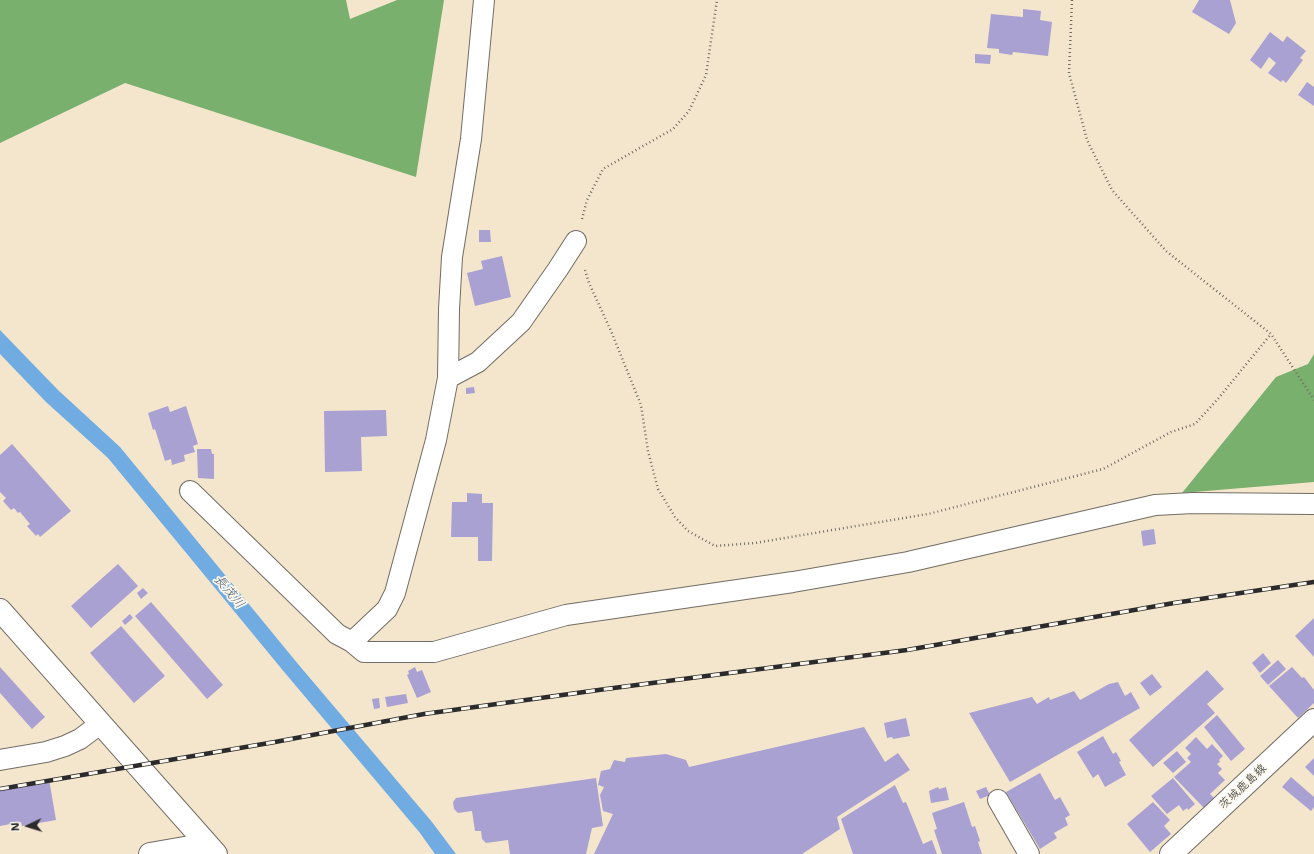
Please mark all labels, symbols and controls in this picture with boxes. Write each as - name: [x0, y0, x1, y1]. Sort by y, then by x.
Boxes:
- water label: 長茂川: [210, 572, 248, 612]
- street label: 茨城鹿島線: [1216, 761, 1270, 813]
- north arrow: [8, 806, 48, 846]
- text: N: [8, 822, 23, 832]

